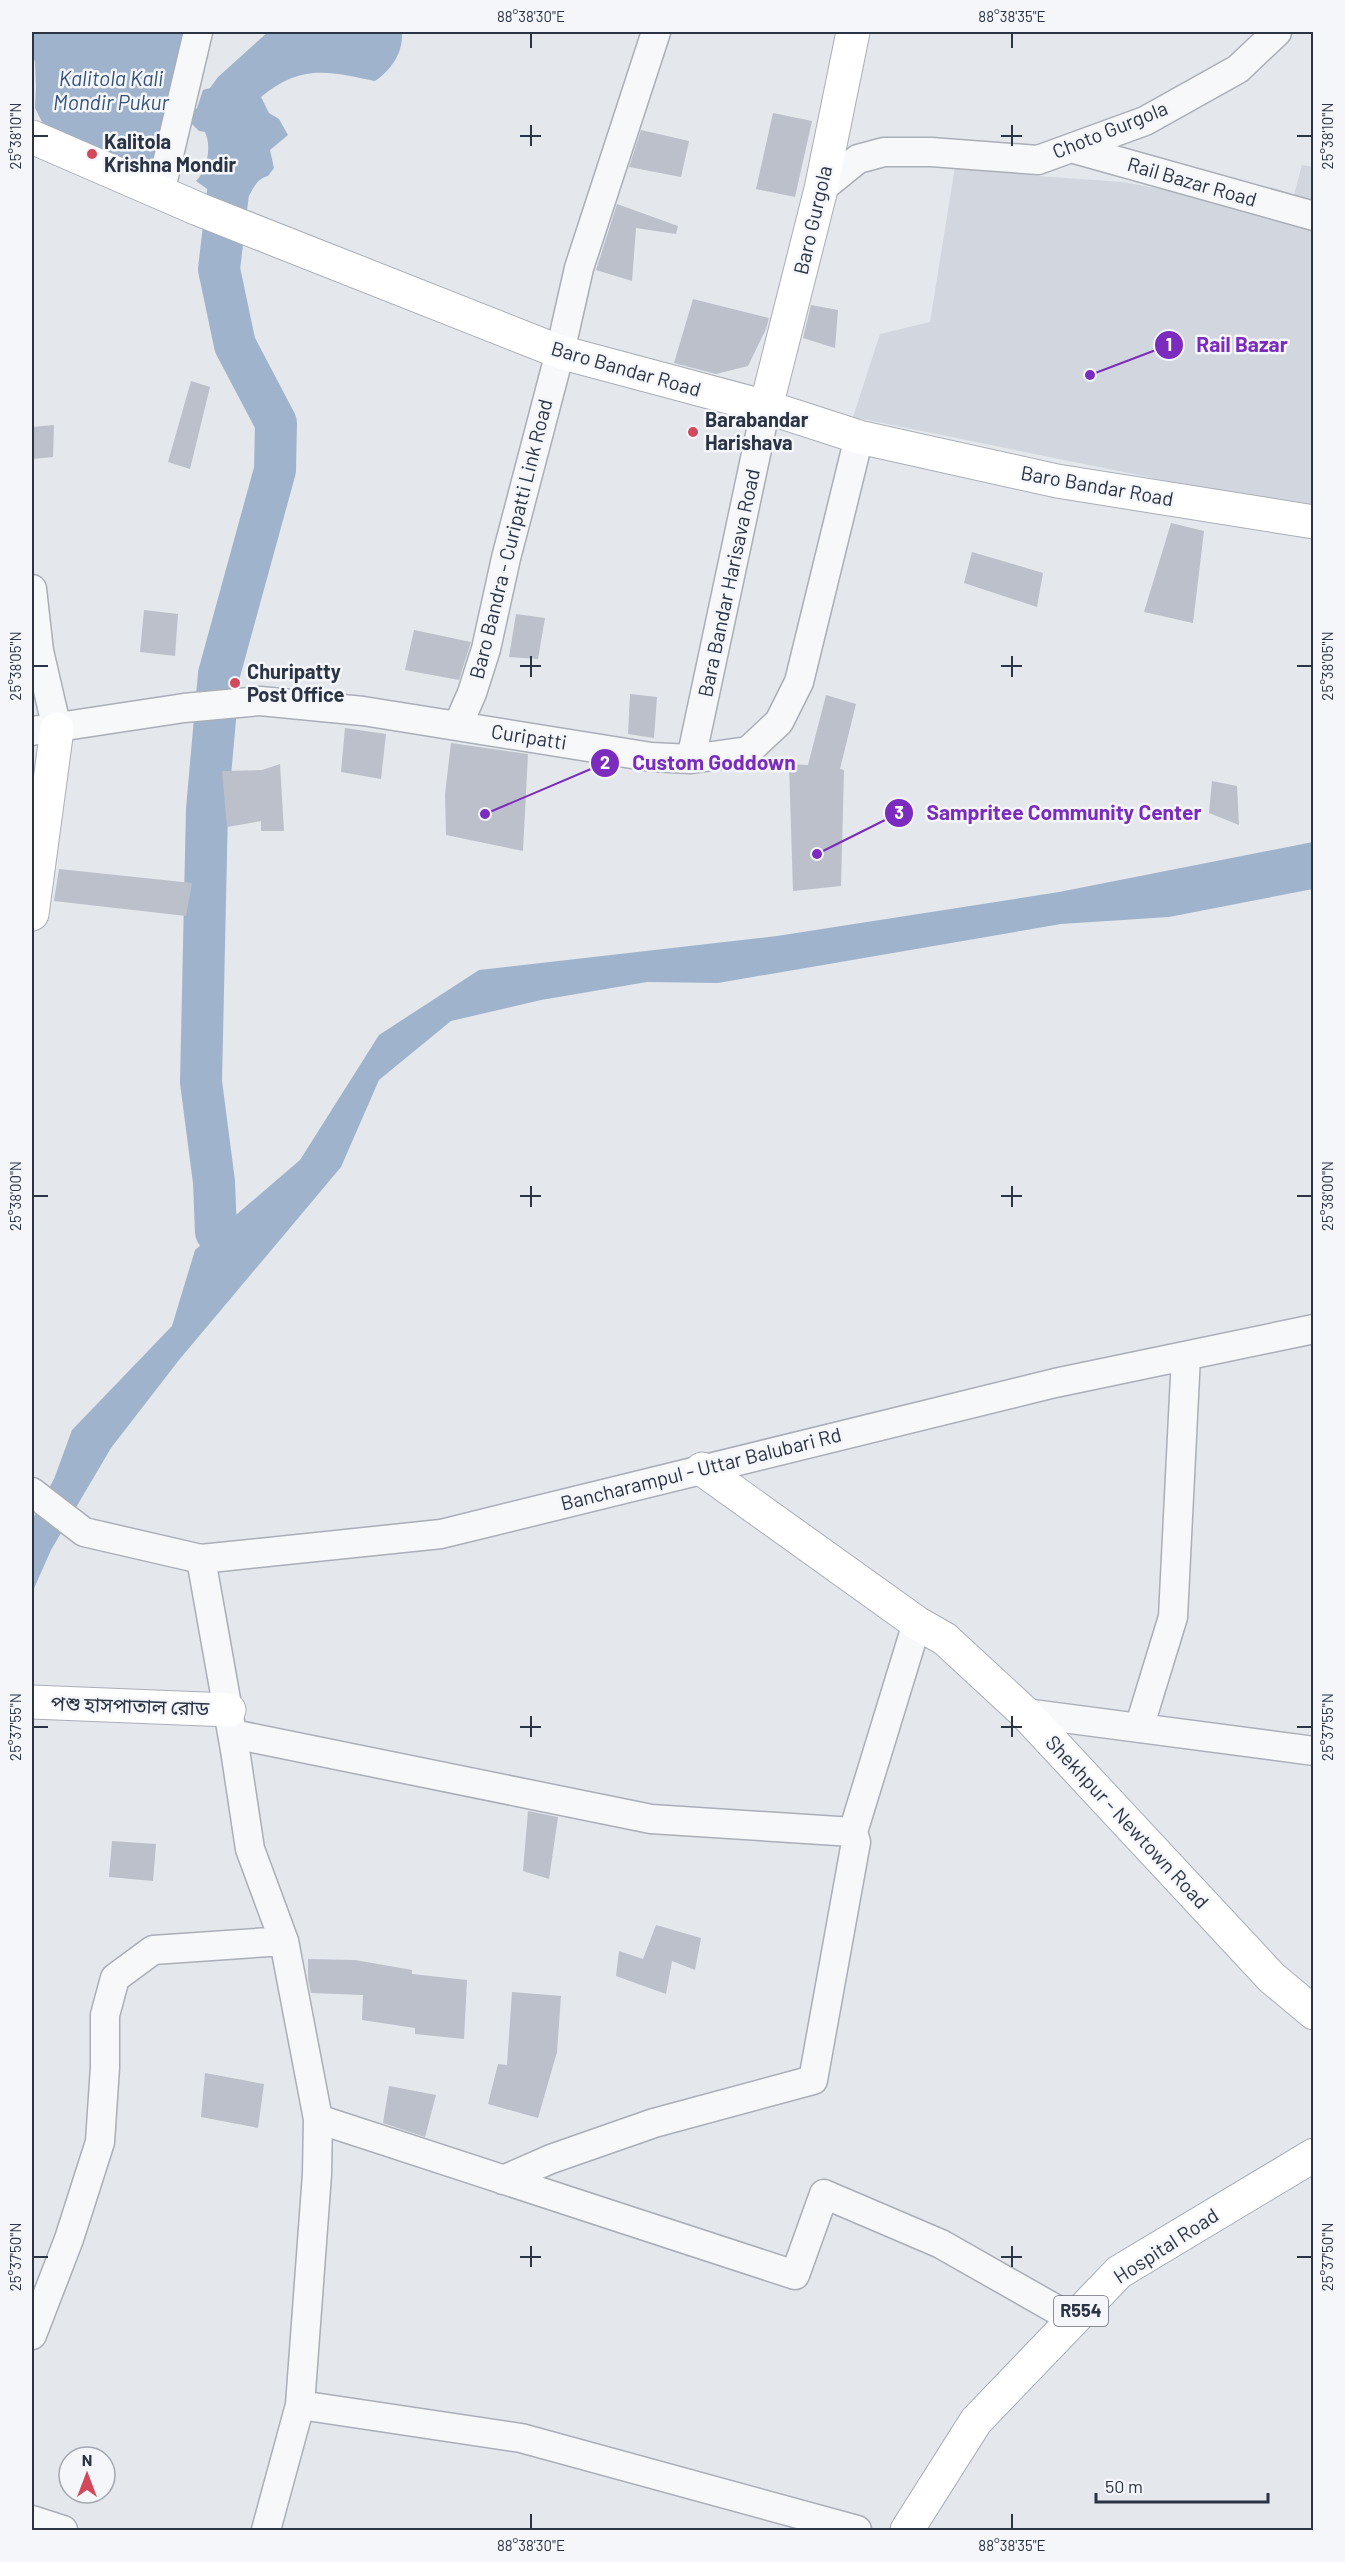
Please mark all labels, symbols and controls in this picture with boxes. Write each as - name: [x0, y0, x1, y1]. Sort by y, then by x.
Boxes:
- text: 88°38'30"E: [497, 7, 565, 25]
- text: 88°38'35"E: [978, 7, 1046, 25]
- water label: Kalitola Kali Mondir Pukur: [53, 65, 170, 114]
- street label: Choto Gurgola: [1049, 95, 1171, 163]
- text: 25°38'10"N: [6, 103, 24, 169]
- text: 25°38'10"N: [1318, 103, 1336, 169]
- place label: Kalitola Krishna Mondir: [104, 129, 236, 176]
- marker: Kalitola Krishna Mondir: [85, 147, 99, 161]
- street label: Rail Bazar Road: [1125, 151, 1260, 211]
- street label: Baro Gurgola: [788, 163, 836, 277]
- callout: Rail Bazar: [1154, 325, 1299, 364]
- text: Rail Bazar: [1196, 331, 1288, 356]
- text: 1: [1166, 333, 1172, 355]
- street label: Baro Bandar Road: [549, 335, 704, 401]
- street label: Baro Bandra - Curipatti Link Road: [464, 396, 556, 681]
- place label: Barabandar Harishava: [705, 407, 809, 454]
- marker: Barabandar Harishava: [686, 425, 700, 439]
- street label: Baro Bandar Road: [1019, 460, 1175, 510]
- street label: Bara Bandar Harisava Road: [692, 466, 764, 699]
- text: 25°38'05"N: [6, 631, 24, 701]
- text: 25°38'05"N: [1318, 631, 1336, 701]
- place label: Churipatty Post Office: [247, 659, 345, 706]
- marker: Churipatty Post Office: [228, 676, 242, 690]
- street label: Curipatti: [490, 718, 569, 754]
- callout: Custom Goddown: [590, 743, 808, 782]
- text: Custom Goddown: [632, 749, 796, 774]
- text: 2: [600, 751, 610, 773]
- callout: Sampritee Community Center: [884, 794, 1213, 833]
- text: Sampritee Community Center: [927, 799, 1201, 824]
- text: 3: [894, 801, 904, 823]
- text: 25°38'00"N: [6, 1161, 24, 1231]
- text: 25°38'00"N: [1318, 1161, 1336, 1231]
- street label: Bancharampul - Uttar Balubari Rd: [558, 1421, 844, 1515]
- street label: পশু হাসপাতাল রোড: [50, 1690, 210, 1720]
- text: 25°37'55"N: [6, 1693, 24, 1761]
- text: 25°37'55"N: [1318, 1693, 1336, 1761]
- street label: Shekhpur - Newtown Road: [1041, 1730, 1214, 1913]
- street label: Hospital Road: [1109, 2202, 1222, 2288]
- text: 25°37'50"N: [6, 2223, 24, 2291]
- text: 25°37'50"N: [1318, 2223, 1336, 2291]
- road number: R554: [1054, 2296, 1108, 2326]
- north arrow: [57, 2445, 117, 2505]
- text: N: [82, 2450, 92, 2469]
- scale bar: [1096, 2466, 1268, 2504]
- text: 50 m: [1105, 2475, 1143, 2497]
- text: 88°38'30"E: [497, 2536, 565, 2554]
- text: 88°38'35"E: [978, 2536, 1046, 2554]

